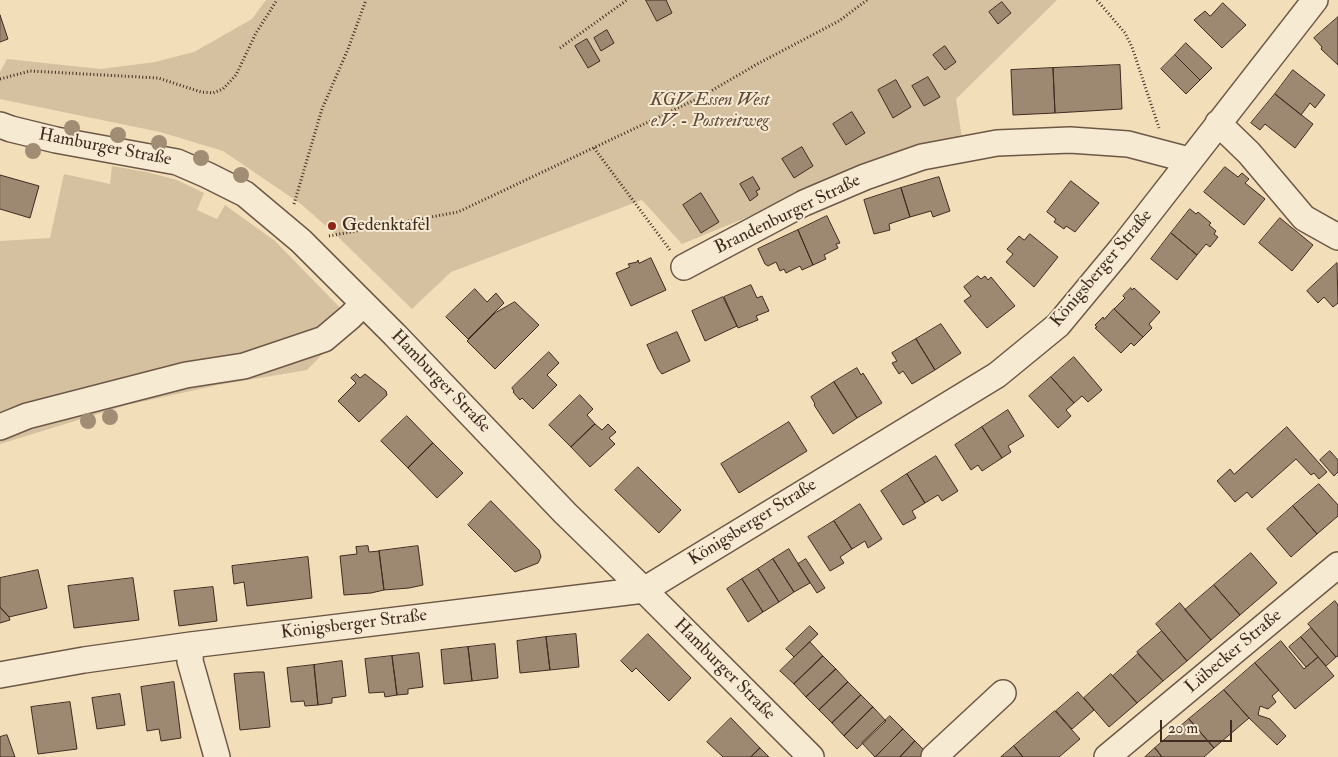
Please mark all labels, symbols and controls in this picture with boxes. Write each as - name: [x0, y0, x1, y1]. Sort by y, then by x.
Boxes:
- park label: KGV Essen West e.V. - Postreitweg: [650, 90, 770, 132]
- street label: Hamburger Straße: [37, 125, 173, 171]
- street label: Brandenburger Straße: [712, 170, 864, 260]
- street label: Königsberger Straße: [1046, 206, 1158, 332]
- place label: Gedenktafel: [342, 215, 430, 237]
- marker: Gedenktafel: [326, 220, 338, 232]
- street label: Hamburger Straße: [385, 326, 495, 438]
- street label: Königsberger Straße: [685, 475, 821, 571]
- street label: Königsberger Straße: [280, 605, 428, 645]
- street label: Lübecker Straße: [1181, 605, 1287, 699]
- street label: Hamburger Straße: [669, 615, 779, 725]
- scale bar: [1163, 710, 1236, 742]
- text: 20 m: [1168, 719, 1198, 738]

